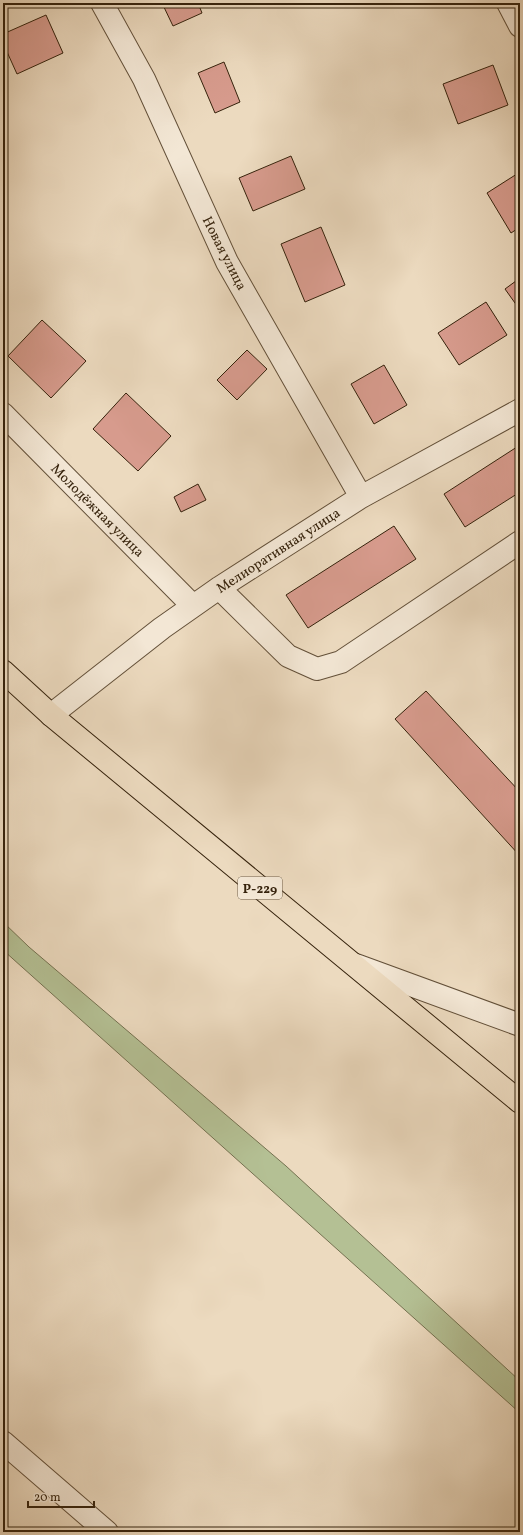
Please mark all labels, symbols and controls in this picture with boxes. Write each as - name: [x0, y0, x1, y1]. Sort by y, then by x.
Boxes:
- street label: Новая улица: [197, 213, 250, 294]
- street label: Молодёжная улица: [46, 460, 148, 562]
- street label: Мелиоративная улица: [213, 504, 344, 598]
- road number: Р-229: [238, 877, 282, 899]
- scale bar: [28, 1483, 94, 1509]
- text: 20 m: [34, 1490, 61, 1506]

